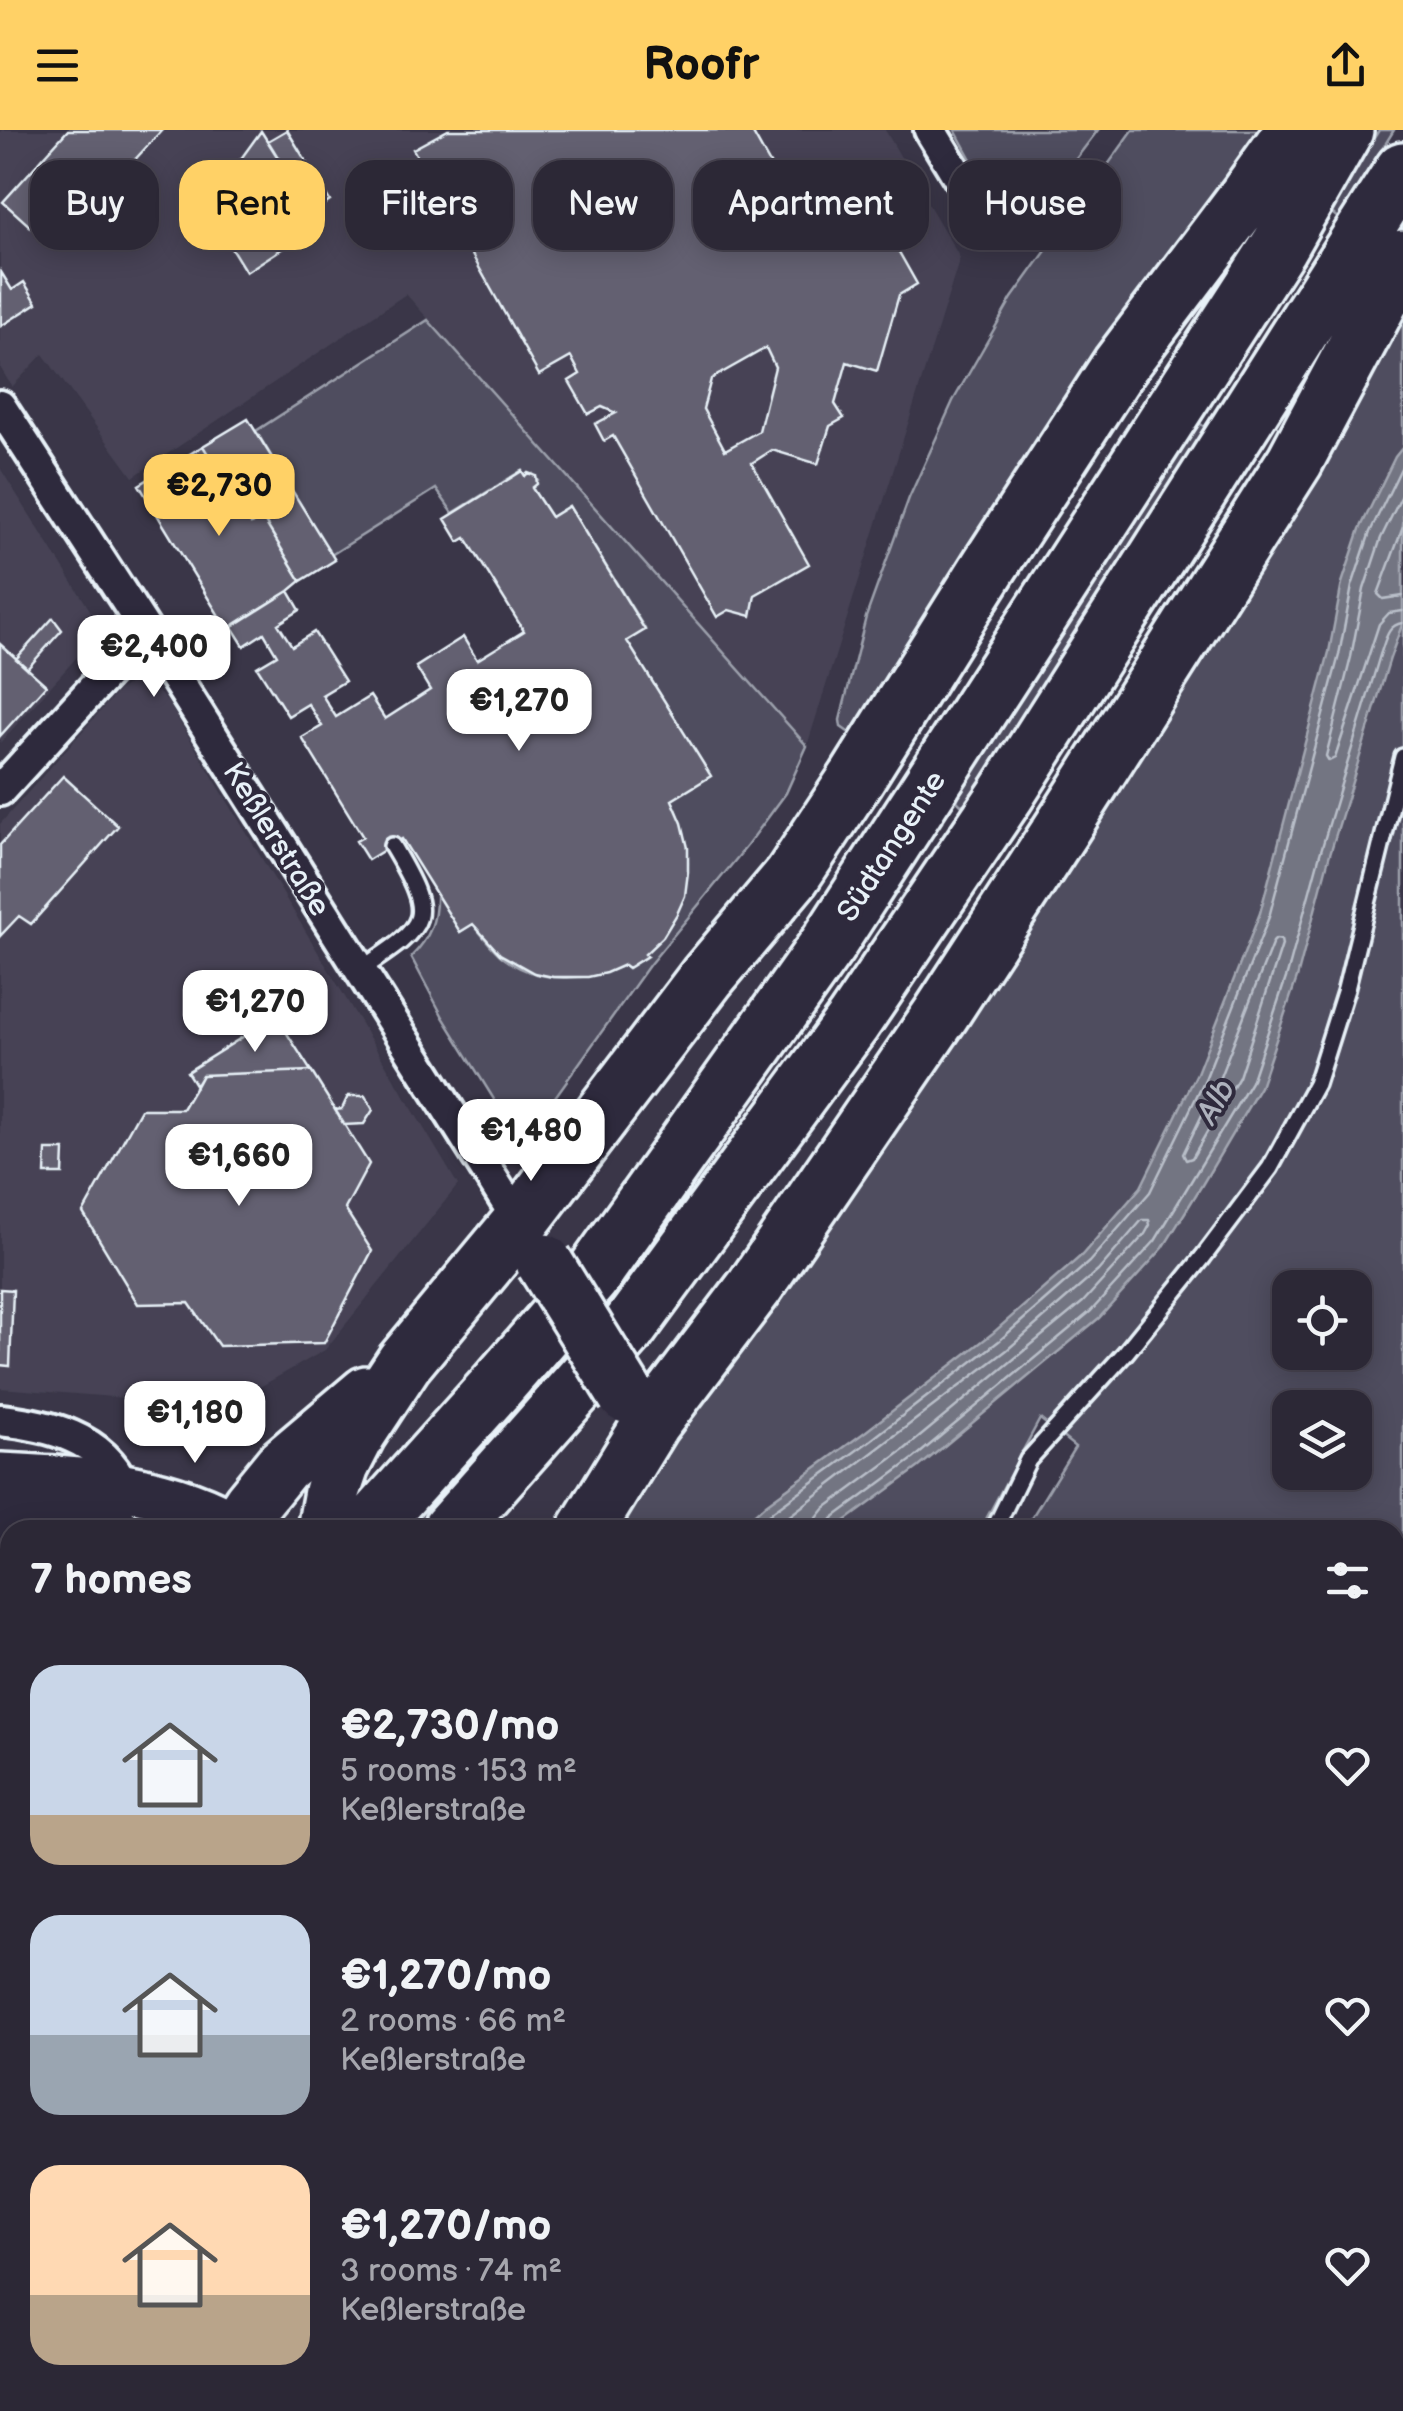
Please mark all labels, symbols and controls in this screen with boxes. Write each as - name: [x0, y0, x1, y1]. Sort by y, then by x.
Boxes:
- icon: menu: [30, 38, 85, 93]
- text: Roofr: [644, 38, 759, 93]
- icon: share: [1318, 38, 1373, 93]
- chip: Buy: [30, 160, 159, 250]
- chip: Rent: [179, 160, 325, 250]
- chip: Filters: [345, 160, 513, 250]
- chip: New: [533, 160, 673, 250]
- chip: Apartment: [693, 160, 929, 250]
- chip: House: [949, 160, 1121, 250]
- pin: €2,730: [138, 454, 300, 539]
- text: €2,730: [166, 467, 272, 506]
- pin: €2,400: [73, 615, 235, 700]
- text: €2,400: [99, 628, 209, 667]
- pin: €1,270: [438, 669, 600, 754]
- text: €1,270: [469, 682, 569, 721]
- street label: Keßlerstraße: [215, 756, 338, 923]
- street label: Südtangente: [830, 764, 954, 929]
- pin: €1,270: [174, 970, 336, 1055]
- text: €1,270: [205, 983, 305, 1022]
- water label: Alb: [1187, 1073, 1244, 1133]
- pin: €1,480: [450, 1099, 612, 1184]
- text: €1,480: [480, 1112, 582, 1151]
- pin: €1,660: [158, 1124, 320, 1209]
- text: €1,660: [187, 1137, 291, 1176]
- map controls: [1272, 1270, 1372, 1490]
- button: locate: [1272, 1270, 1372, 1370]
- pin: €1,180: [114, 1381, 276, 1466]
- button: layers: [1272, 1390, 1372, 1490]
- text: €1,180: [146, 1394, 244, 1433]
- icon: filters: [1320, 1553, 1375, 1608]
- text: 7 homes: [30, 1555, 192, 1606]
- text: €2,730/mo: [340, 1701, 559, 1752]
- icon: home: [110, 1705, 230, 1825]
- icon: heart: [1320, 1738, 1375, 1793]
- text: 5 rooms · 153 m²: [340, 1752, 577, 1791]
- text: Keßlerstraße: [340, 1791, 526, 1830]
- text: €1,270/mo: [340, 1951, 552, 2002]
- icon: home: [110, 1955, 230, 2075]
- icon: heart: [1320, 1988, 1375, 2043]
- text: 2 rooms · 66 m²: [340, 2002, 566, 2041]
- text: Keßlerstraße: [340, 2041, 526, 2080]
- text: €1,270/mo: [340, 2201, 552, 2252]
- icon: home: [110, 2205, 230, 2325]
- icon: heart: [1320, 2238, 1375, 2293]
- text: 3 rooms · 74 m²: [340, 2252, 562, 2291]
- text: Keßlerstraße: [340, 2291, 526, 2330]

